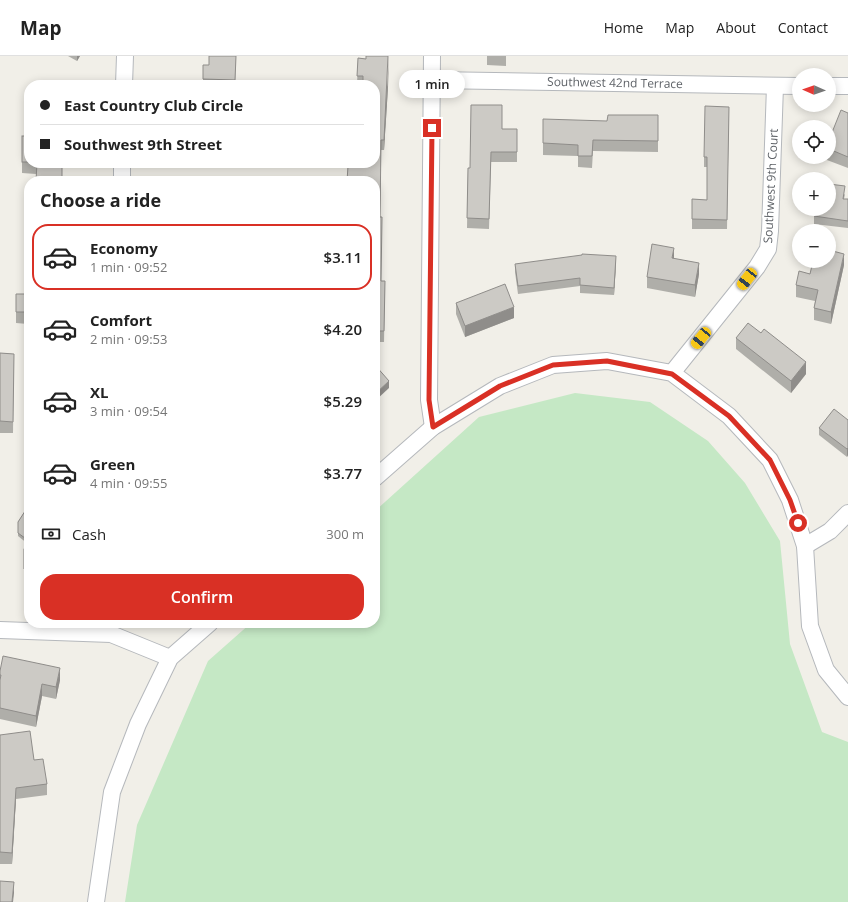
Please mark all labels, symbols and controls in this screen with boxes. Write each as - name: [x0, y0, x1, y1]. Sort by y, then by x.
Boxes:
- text: Map: [20, 15, 61, 41]
- text: Home: [604, 18, 643, 37]
- text: Map: [665, 18, 694, 37]
- text: About: [716, 18, 756, 37]
- text: Contact: [778, 18, 828, 37]
- north arrow: [792, 68, 836, 112]
- map controls: [792, 68, 836, 268]
- callout: 1 min: [399, 70, 465, 98]
- street label: Southwest 42nd Terrace: [547, 73, 683, 92]
- text: 1 min: [414, 75, 450, 93]
- text: East Country Club Circle: [64, 95, 243, 115]
- route end: [423, 119, 441, 137]
- button: locate: [792, 120, 836, 164]
- street label: Southwest 9th Court: [759, 128, 782, 244]
- text: Southwest 9th Street: [64, 134, 222, 154]
- button: +: [792, 172, 836, 216]
- text: Choose a ride: [40, 188, 161, 212]
- button: −: [792, 224, 836, 268]
- text: Economy: [90, 238, 158, 258]
- icon: car: [42, 239, 78, 275]
- text: $3.11: [324, 247, 362, 267]
- text: 1 min · 09:52: [90, 258, 167, 276]
- car: [735, 266, 759, 292]
- text: Comfort: [90, 310, 152, 330]
- icon: car: [42, 311, 78, 347]
- text: $4.20: [324, 319, 362, 339]
- car: [689, 325, 713, 351]
- text: 2 min · 09:53: [90, 330, 167, 348]
- text: XL: [90, 382, 108, 402]
- icon: car: [42, 383, 78, 419]
- text: $5.29: [324, 391, 362, 411]
- text: 3 min · 09:54: [90, 402, 167, 420]
- text: Green: [90, 454, 135, 474]
- icon: car: [42, 455, 78, 491]
- text: $3.77: [324, 463, 362, 483]
- text: 4 min · 09:55: [90, 474, 167, 492]
- route start: [789, 514, 807, 532]
- icon: cash: [40, 523, 62, 545]
- text: Cash: [72, 524, 106, 544]
- text: 300 m: [326, 525, 364, 543]
- button: Confirm: [40, 574, 364, 620]

